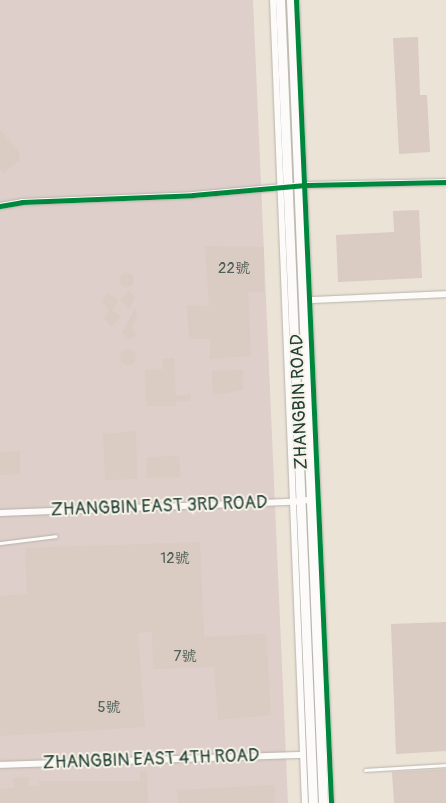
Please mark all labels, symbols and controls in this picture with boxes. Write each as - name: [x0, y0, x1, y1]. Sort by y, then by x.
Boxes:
- house number: 22號: [218, 260, 250, 278]
- street label: ZHANGBIN ROAD: [287, 334, 313, 470]
- street label: ZHANGBIN EAST 3RD ROAD: [50, 492, 268, 522]
- house number: 12號: [160, 550, 190, 568]
- house number: 7號: [174, 648, 196, 666]
- house number: 5號: [97, 699, 121, 717]
- street label: ZHANGBIN EAST 4TH ROAD: [42, 745, 260, 775]

